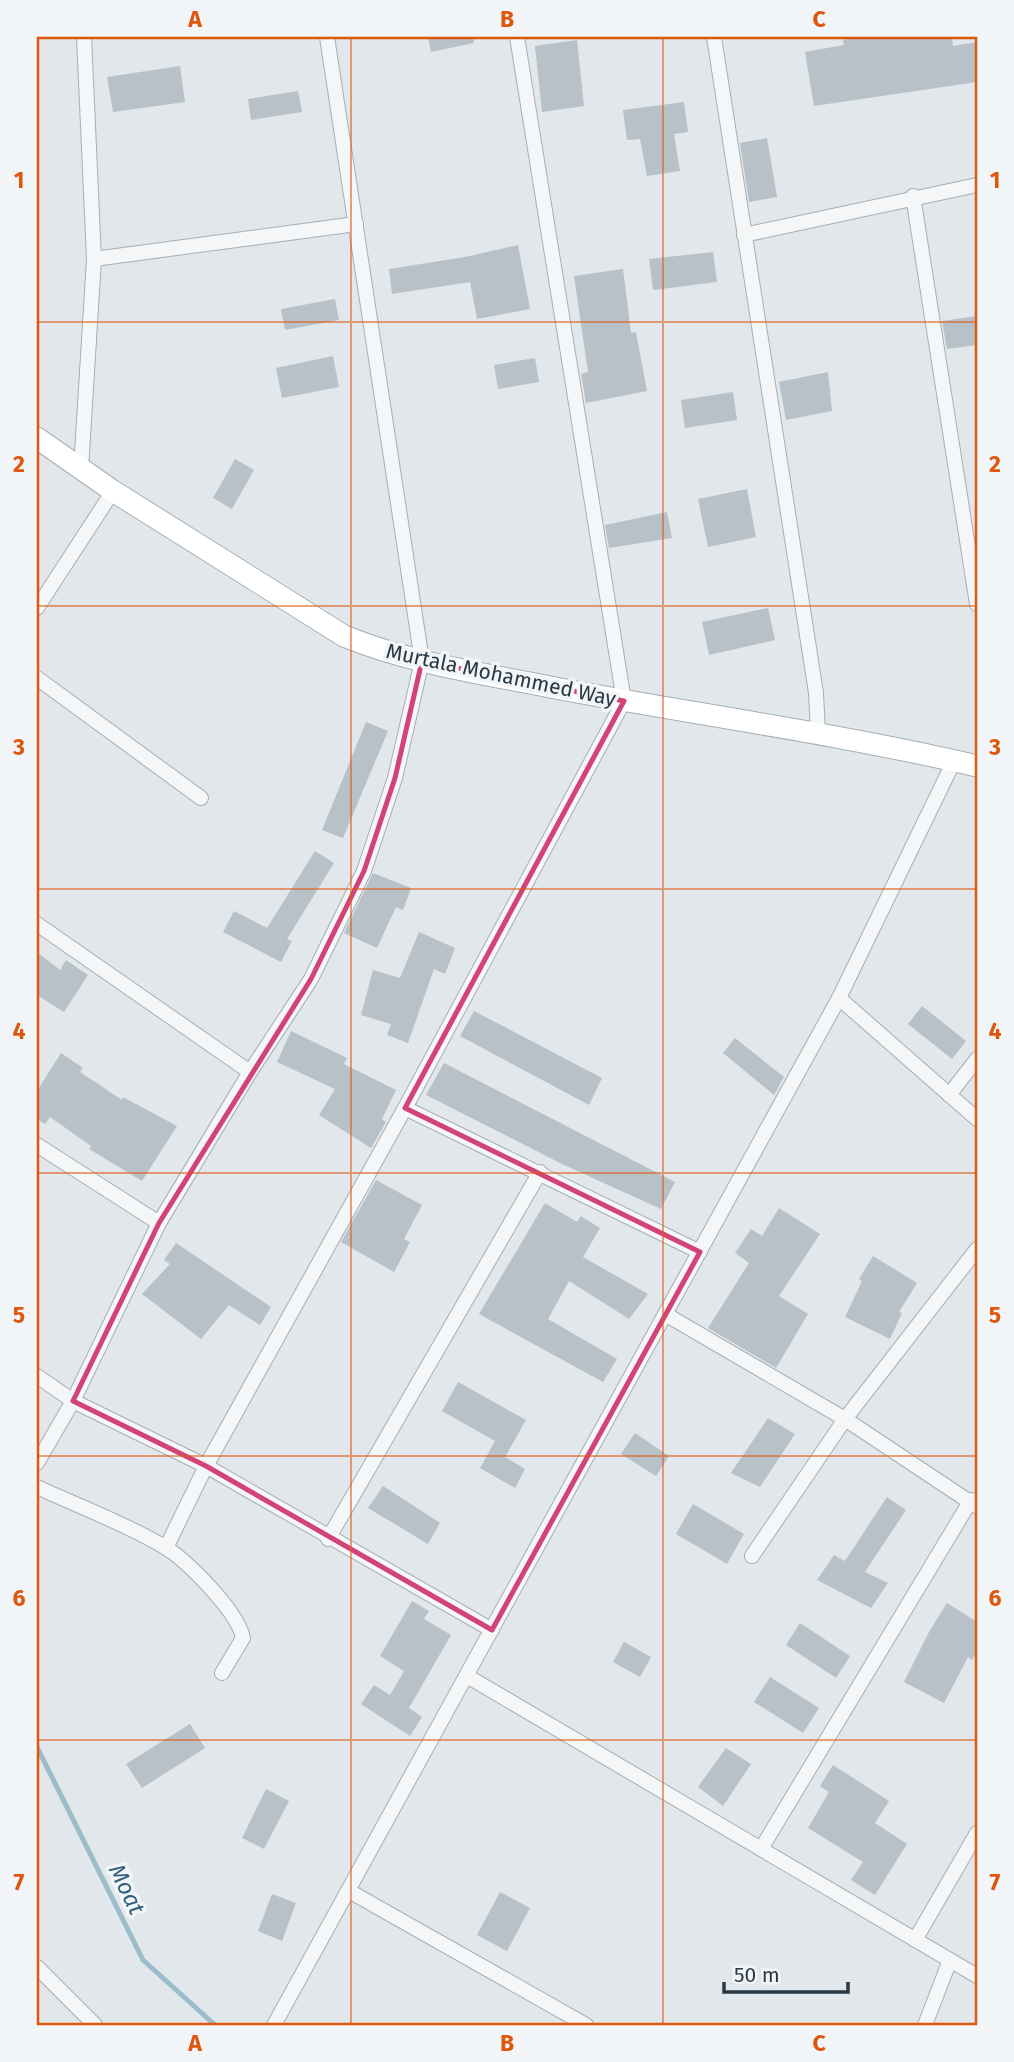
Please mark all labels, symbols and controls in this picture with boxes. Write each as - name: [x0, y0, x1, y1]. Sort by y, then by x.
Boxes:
- text: A: [187, 5, 202, 33]
- text: B: [500, 5, 514, 33]
- text: C: [812, 5, 826, 33]
- text: 1: [14, 166, 24, 194]
- text: 1: [990, 166, 1000, 194]
- text: 2: [13, 450, 25, 478]
- text: 2: [989, 450, 1001, 478]
- street label: Murtala Mohammed Way: [384, 638, 619, 712]
- text: 3: [12, 733, 25, 761]
- text: 3: [988, 733, 1001, 761]
- text: 4: [13, 1017, 26, 1045]
- text: 4: [989, 1017, 1002, 1045]
- text: 5: [13, 1301, 25, 1329]
- text: 5: [989, 1301, 1001, 1329]
- text: 6: [13, 1584, 26, 1612]
- text: 6: [989, 1584, 1002, 1612]
- water label: Moat: [103, 1859, 151, 1919]
- text: 7: [14, 1868, 25, 1896]
- text: 7: [990, 1868, 1001, 1896]
- scale bar: [724, 1950, 848, 1994]
- text: 50 m: [734, 1962, 780, 1988]
- text: A: [187, 2029, 202, 2057]
- text: B: [500, 2029, 514, 2057]
- text: C: [812, 2029, 826, 2057]

